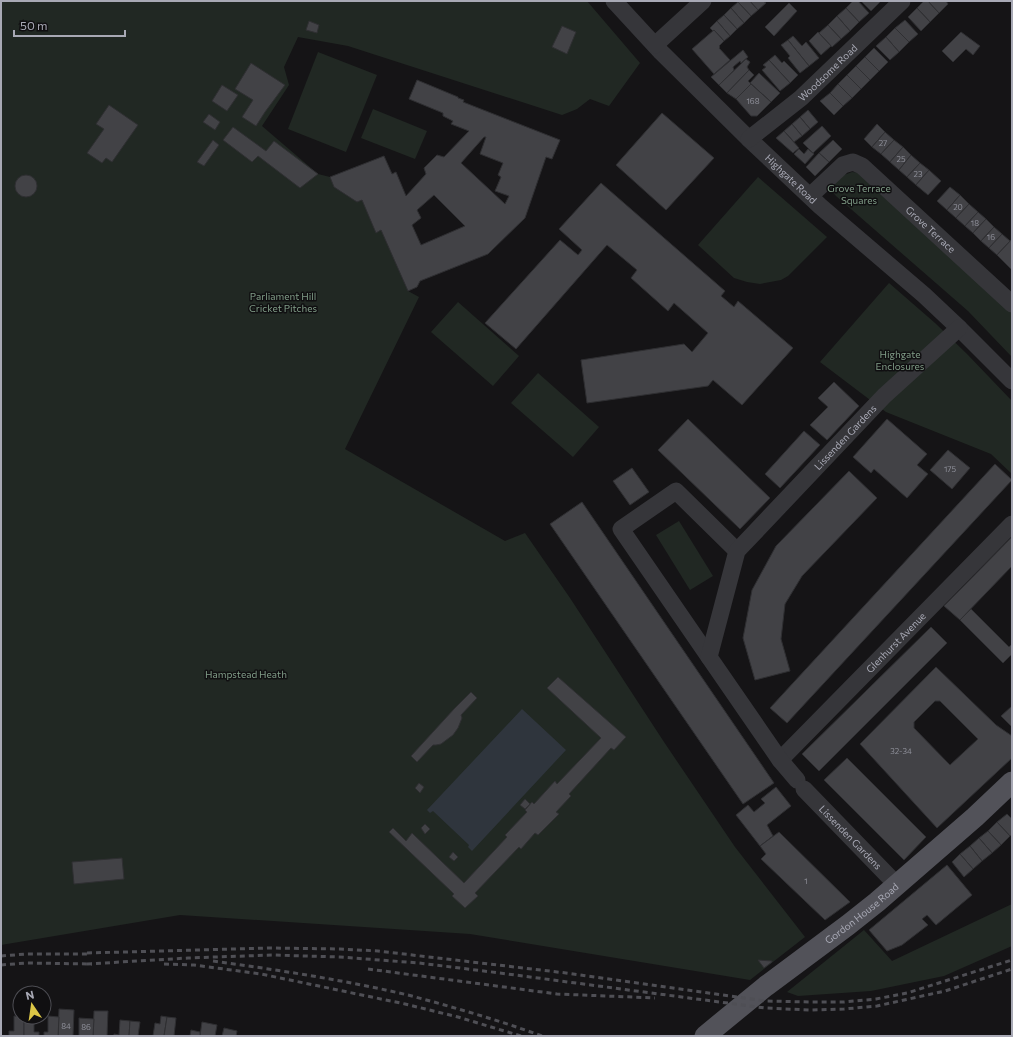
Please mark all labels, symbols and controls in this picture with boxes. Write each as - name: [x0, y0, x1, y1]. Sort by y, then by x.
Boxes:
- scale bar: [14, 12, 125, 38]
- text: 50 m: [20, 18, 48, 32]
- street label: Woodsome Road: [796, 41, 860, 104]
- house number: 168: [746, 96, 760, 106]
- house number: 27: [879, 138, 887, 148]
- street label: Highgate Road: [763, 152, 820, 206]
- house number: 25: [896, 154, 906, 164]
- house number: 23: [914, 169, 923, 179]
- park label: Grove Terrace Squares: [827, 182, 891, 206]
- house number: 20: [953, 202, 963, 212]
- street label: Grove Terrace: [903, 203, 958, 255]
- house number: 18: [971, 218, 979, 228]
- house number: 16: [987, 232, 995, 242]
- park label: Parliament Hill Cricket Pitches: [249, 290, 318, 314]
- park label: Highgate Enclosures: [876, 348, 925, 372]
- street label: Lissenden Gardens: [811, 402, 879, 472]
- house number: 175: [944, 464, 957, 474]
- street label: Glenhurst Avenue: [863, 610, 928, 675]
- park label: Hampstead Heath: [205, 668, 287, 680]
- house number: 32-34: [890, 746, 912, 756]
- street label: Lissenden Gardens: [817, 802, 885, 872]
- house number: 1: [804, 876, 808, 886]
- street label: Gordon House Road: [822, 880, 901, 946]
- north arrow: [12, 985, 52, 1025]
- text: N: [24, 988, 35, 1002]
- house number: 84: [61, 1021, 71, 1031]
- house number: 86: [81, 1022, 91, 1032]

